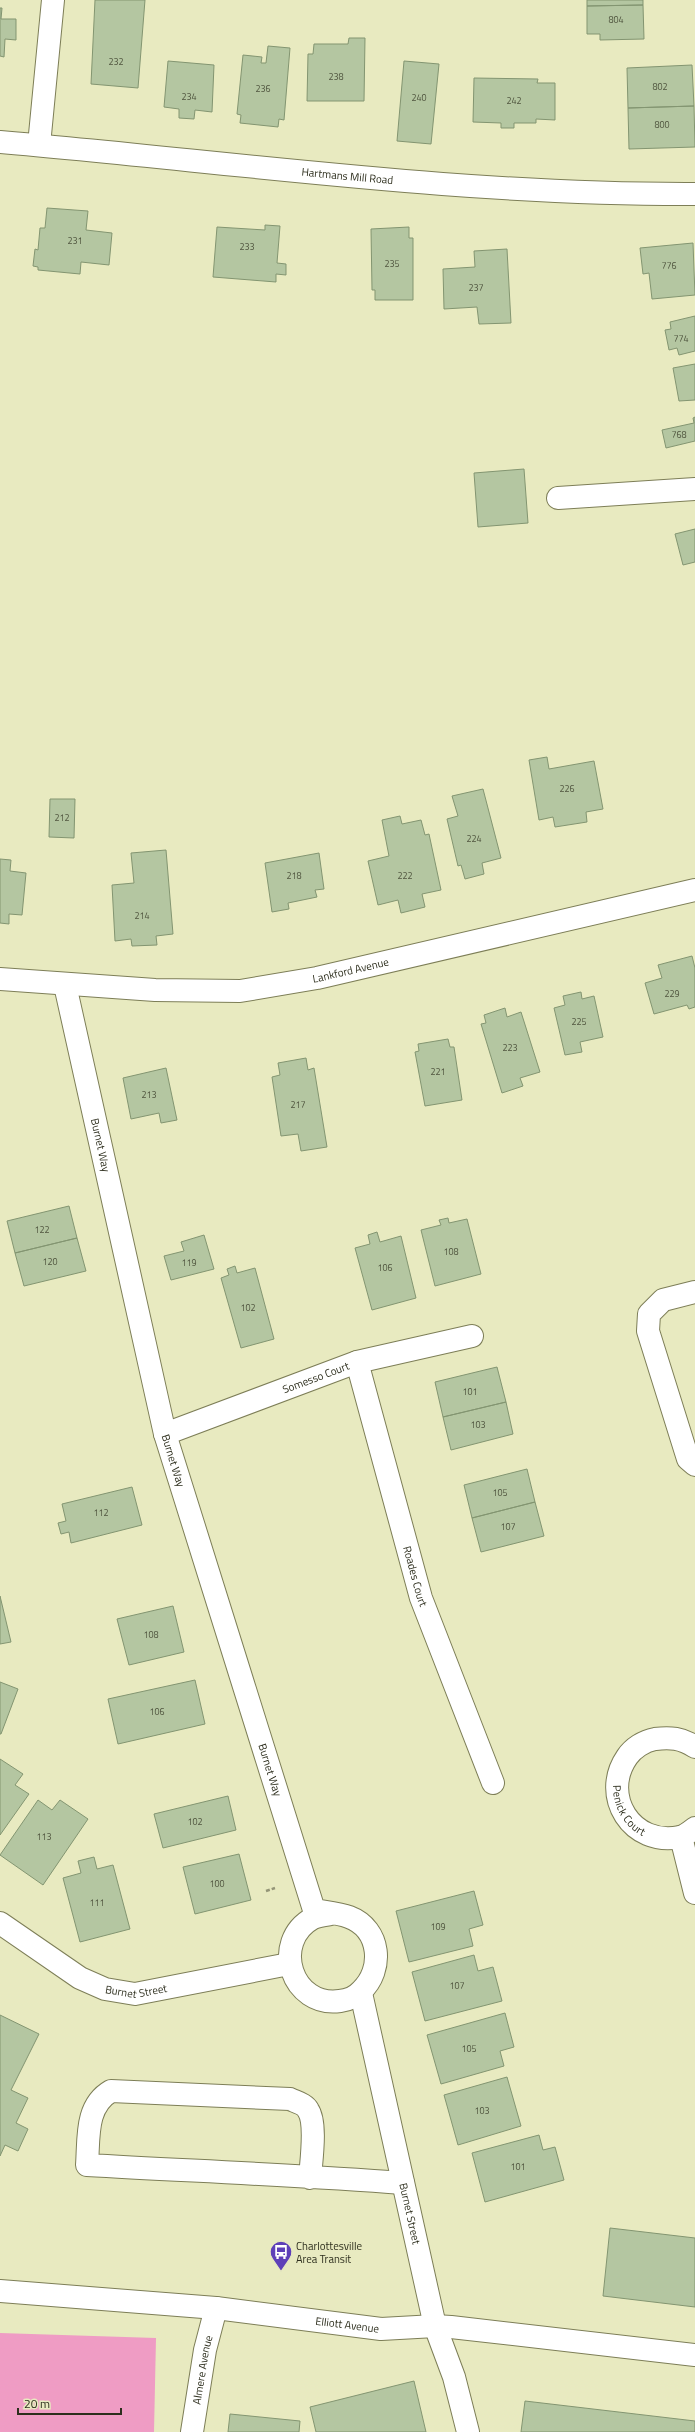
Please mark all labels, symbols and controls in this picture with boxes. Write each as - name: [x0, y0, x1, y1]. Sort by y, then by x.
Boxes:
- house number: 804: [608, 13, 624, 26]
- house number: 232: [108, 55, 124, 68]
- house number: 238: [328, 70, 344, 83]
- house number: 802: [652, 80, 668, 93]
- house number: 236: [255, 82, 271, 95]
- house number: 234: [181, 90, 197, 103]
- house number: 240: [411, 91, 427, 104]
- house number: 242: [506, 94, 522, 107]
- house number: 800: [654, 118, 670, 131]
- street label: Hartmans Mill Road: [301, 164, 394, 188]
- house number: 231: [67, 234, 83, 247]
- house number: 233: [239, 240, 255, 253]
- house number: 235: [384, 257, 400, 270]
- house number: 776: [661, 259, 677, 272]
- house number: 237: [468, 281, 484, 294]
- house number: 774: [673, 332, 689, 345]
- house number: 768: [671, 428, 687, 441]
- house number: 226: [559, 782, 575, 795]
- house number: 212: [54, 811, 70, 824]
- house number: 224: [466, 832, 482, 845]
- house number: 218: [286, 869, 302, 882]
- house number: 222: [397, 869, 413, 882]
- house number: 214: [134, 909, 150, 922]
- street label: Lankford Avenue: [311, 953, 391, 987]
- house number: 229: [664, 987, 680, 1000]
- house number: 225: [571, 1015, 587, 1028]
- house number: 223: [502, 1041, 518, 1054]
- house number: 221: [430, 1065, 446, 1078]
- house number: 213: [141, 1088, 157, 1101]
- house number: 217: [290, 1098, 306, 1111]
- street label: Burnet Way: [87, 1117, 115, 1174]
- house number: 122: [34, 1223, 50, 1236]
- house number: 108: [443, 1245, 459, 1258]
- house number: 120: [42, 1255, 58, 1268]
- house number: 119: [181, 1256, 197, 1269]
- house number: 106: [377, 1261, 393, 1274]
- house number: 102: [240, 1301, 256, 1314]
- street label: Somesso Court: [280, 1358, 352, 1397]
- house number: 101: [462, 1385, 478, 1398]
- house number: 103: [470, 1418, 486, 1431]
- street label: Burnet Way: [158, 1432, 189, 1490]
- house number: 105: [492, 1486, 508, 1499]
- house number: 112: [93, 1506, 109, 1519]
- house number: 107: [500, 1520, 516, 1533]
- street label: Roades Court: [399, 1544, 432, 1609]
- house number: 108: [143, 1628, 159, 1641]
- house number: 106: [149, 1705, 165, 1718]
- street label: Burnet Way: [254, 1741, 286, 1799]
- street label: Penick Court: [609, 1785, 649, 1840]
- house number: 102: [187, 1815, 203, 1828]
- house number: 113: [36, 1830, 52, 1843]
- house number: 100: [209, 1877, 225, 1890]
- house number: 111: [89, 1896, 105, 1909]
- house number: 109: [430, 1920, 446, 1933]
- house number: 107: [449, 1979, 465, 1992]
- street label: Burnet Street: [104, 1980, 169, 2002]
- house number: 105: [461, 2042, 477, 2055]
- house number: 103: [474, 2104, 490, 2117]
- house number: 101: [510, 2160, 526, 2173]
- street label: Burnet Street: [395, 2181, 425, 2246]
- place label: Charlottesville Area Transit: [296, 2238, 363, 2267]
- bus stop icon: Charlottesville Area Transit: [268, 2239, 294, 2272]
- street label: Elliott Avenue: [315, 2313, 380, 2337]
- street label: Almere Avenue: [188, 2333, 217, 2406]
- scale bar: [18, 2390, 121, 2416]
- text: 20 m: [24, 2394, 50, 2413]

